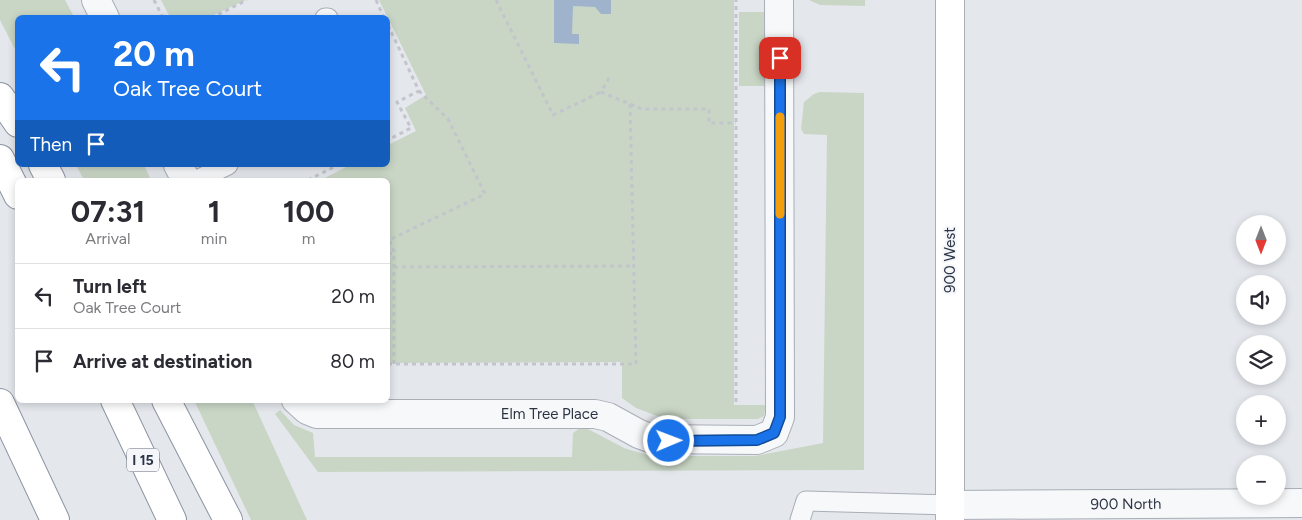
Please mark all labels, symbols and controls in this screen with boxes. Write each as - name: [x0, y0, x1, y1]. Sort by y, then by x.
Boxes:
- text: 20 m: [113, 33, 195, 75]
- icon: left: [30, 35, 95, 100]
- pin: [759, 37, 801, 79]
- icon: arrive: [766, 44, 794, 72]
- text: Oak Tree Court: [113, 75, 262, 102]
- icon: arrive: [82, 130, 110, 158]
- text: Then: [30, 133, 72, 156]
- text: 07:31: [71, 193, 145, 230]
- text: 1: [208, 193, 220, 230]
- text: 100: [283, 193, 334, 230]
- north arrow: [1236, 215, 1286, 265]
- map controls: [1236, 215, 1286, 505]
- street label: 900 West: [941, 227, 959, 293]
- text: Arrival: [85, 229, 131, 248]
- text: min: [201, 229, 227, 248]
- text: m: [302, 229, 315, 248]
- text: Turn left: [73, 275, 147, 298]
- button: sound: [1236, 275, 1286, 325]
- icon: left: [30, 282, 58, 310]
- text: 20 m: [331, 285, 375, 308]
- text: Oak Tree Court: [73, 298, 181, 317]
- button: layers: [1236, 335, 1286, 385]
- icon: arrive: [30, 347, 58, 375]
- text: Arrive at destination: [73, 350, 252, 373]
- text: 80 m: [330, 350, 375, 373]
- button: +: [1236, 395, 1286, 445]
- street label: Elm Tree Place: [501, 405, 598, 423]
- position arrow: [642, 414, 694, 466]
- road number: I 15: [127, 448, 159, 472]
- button: −: [1236, 455, 1286, 505]
- street label: 900 North: [1090, 495, 1162, 513]

